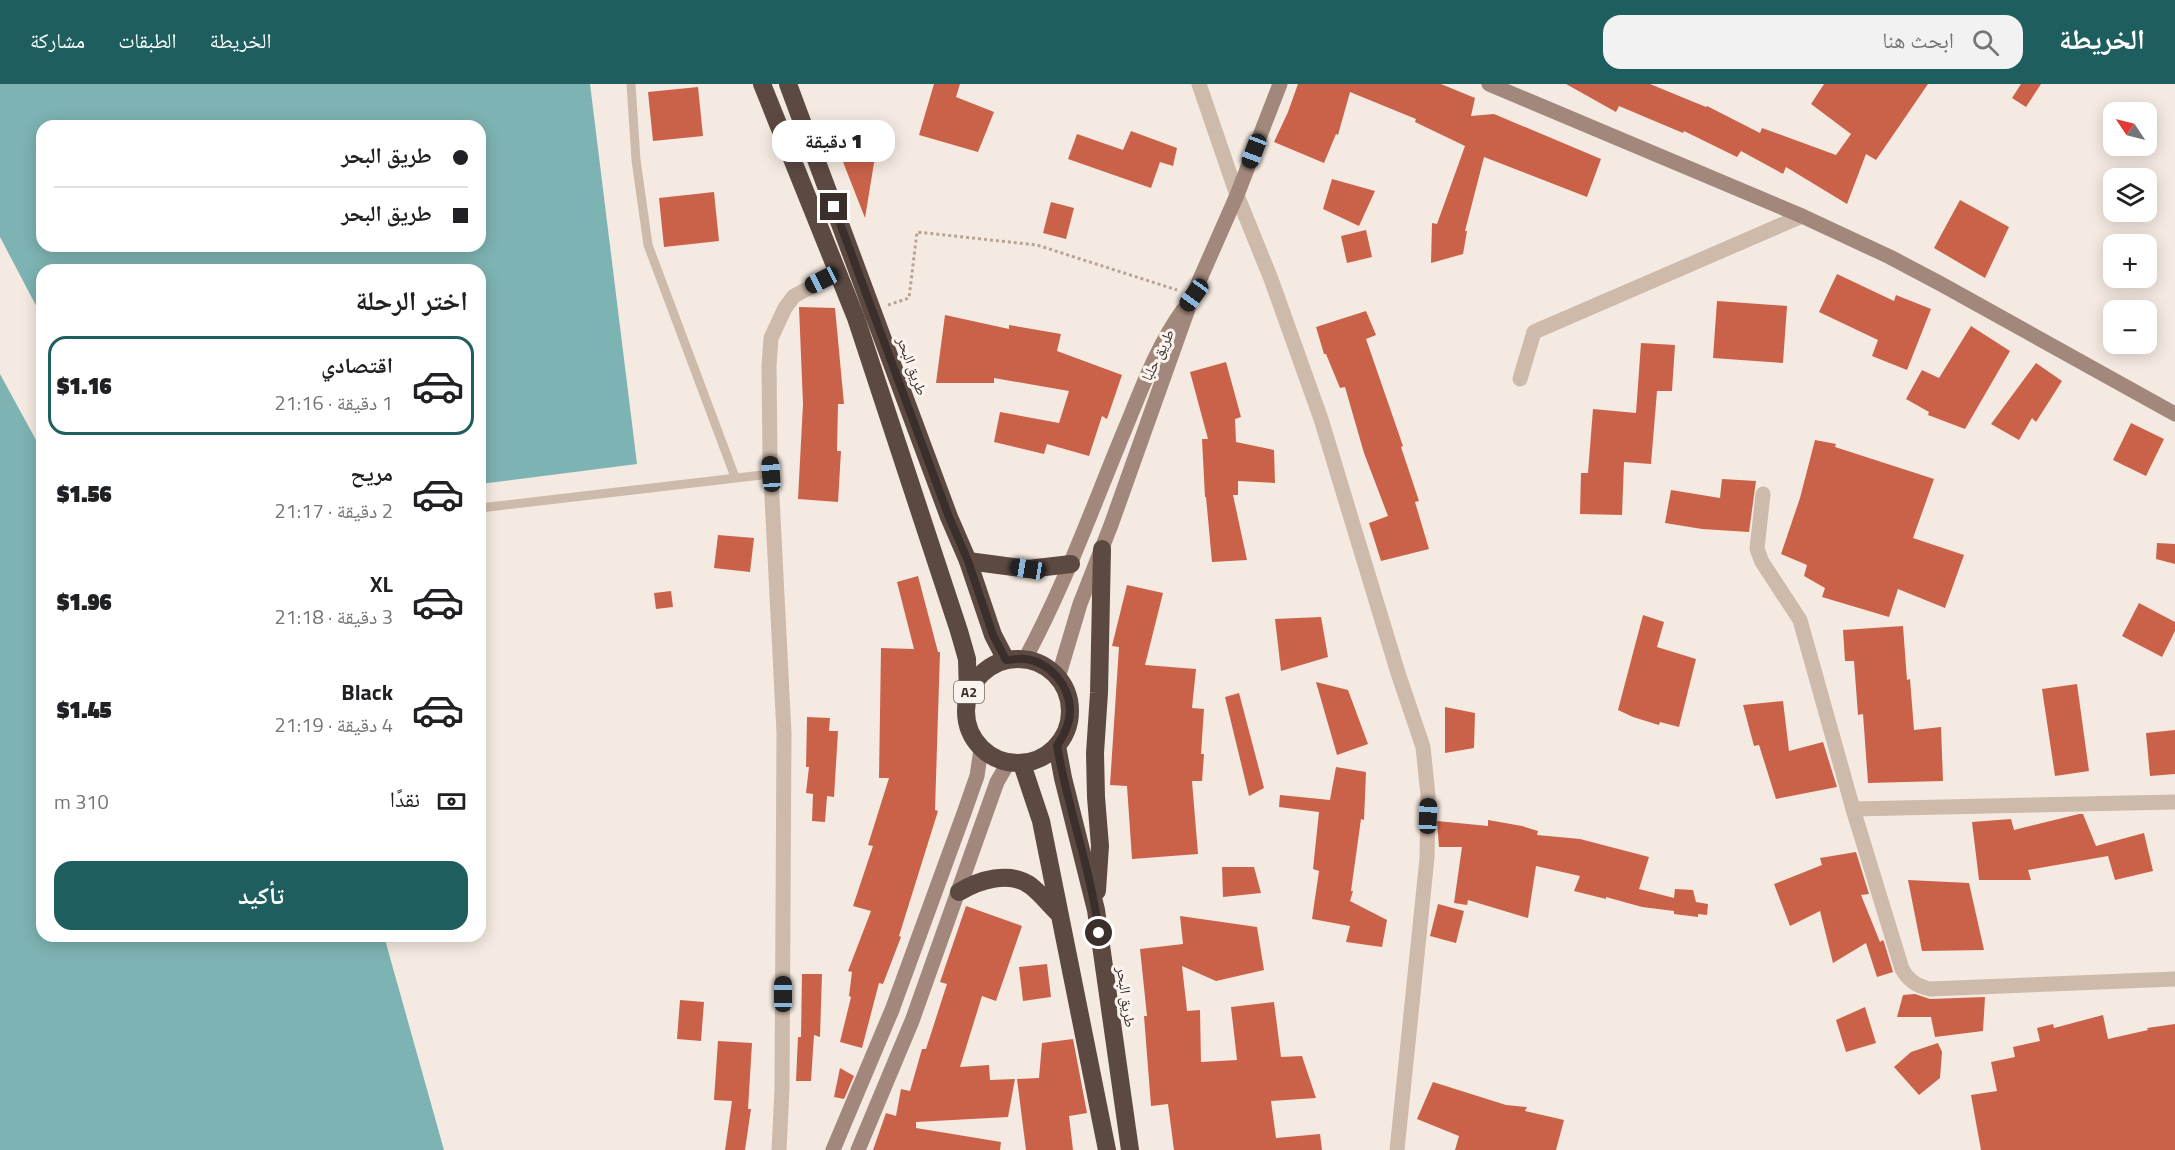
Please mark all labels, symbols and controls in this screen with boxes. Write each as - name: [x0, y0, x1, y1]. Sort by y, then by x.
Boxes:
- search box: [1603, 15, 2023, 69]
- text: الخريطة: [2059, 17, 2145, 60]
- text: ابحث هنا: [1882, 23, 1954, 57]
- text: مشاركة: [30, 24, 85, 56]
- text: الطبقات: [118, 24, 177, 56]
- text: الخريطة: [210, 24, 271, 56]
- icon: search: [1969, 26, 2002, 59]
- north arrow: [2103, 102, 2157, 156]
- map controls: [2103, 102, 2157, 354]
- callout: 1 دقيقة: [772, 120, 896, 162]
- text: 1 دقيقة: [805, 125, 862, 156]
- car: [1239, 131, 1269, 171]
- text: طريق البحر: [341, 138, 432, 172]
- button: layers: [2103, 168, 2157, 222]
- route end: [820, 193, 847, 220]
- text: طريق البحر: [341, 196, 432, 230]
- button: +: [2103, 234, 2157, 288]
- car: [802, 264, 842, 296]
- car: [1176, 275, 1212, 315]
- text: اختر الرحلة: [356, 279, 468, 320]
- button: −: [2103, 300, 2157, 354]
- street label: طريق حلبا: [1135, 325, 1180, 385]
- street label: طريق البحر: [891, 332, 934, 399]
- text: اقتصادي: [321, 348, 393, 382]
- icon: car: [411, 359, 465, 413]
- text: $1.16: [57, 369, 112, 403]
- text: 1 دقيقة · 21:16: [274, 387, 393, 418]
- car: [761, 455, 781, 493]
- text: مريح: [350, 456, 393, 490]
- icon: car: [411, 467, 465, 521]
- text: $1.56: [57, 477, 112, 511]
- text: 2 دقيقة · 21:17: [274, 495, 393, 526]
- car: [1009, 557, 1047, 581]
- text: XL: [370, 567, 393, 601]
- icon: car: [411, 575, 465, 629]
- text: $1.96: [57, 585, 112, 619]
- text: 3 دقيقة · 21:18: [274, 601, 393, 632]
- text: Black: [341, 675, 393, 709]
- road number: A2: [954, 681, 984, 703]
- icon: car: [411, 683, 465, 737]
- text: $1.45: [57, 693, 112, 727]
- text: 4 دقيقة · 21:19: [274, 709, 393, 740]
- text: نقدًا: [390, 782, 420, 816]
- icon: cash: [435, 785, 468, 818]
- text: 310 m: [54, 786, 109, 817]
- car: [1418, 798, 1438, 834]
- button: تأكيد: [54, 861, 468, 930]
- route start: [1085, 919, 1112, 946]
- street label: طريق البحر: [1111, 964, 1142, 1029]
- car: [774, 976, 792, 1012]

